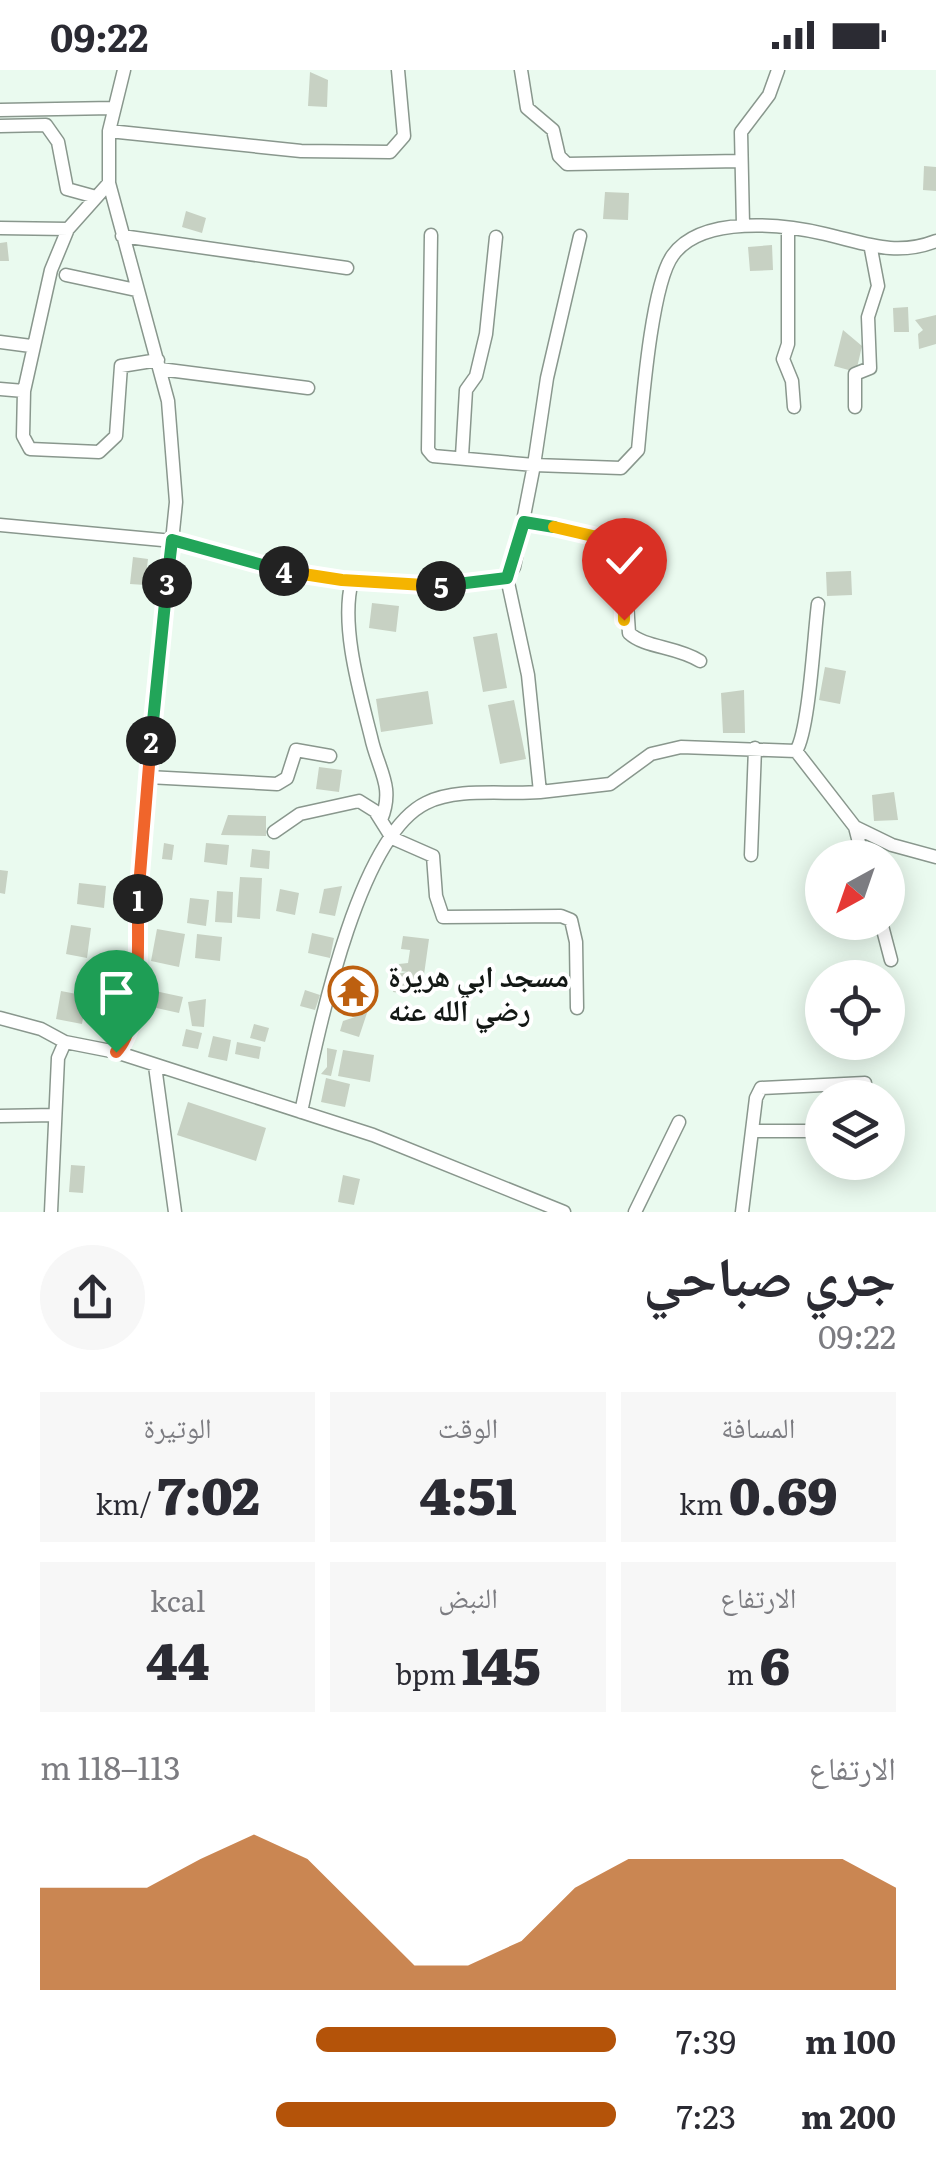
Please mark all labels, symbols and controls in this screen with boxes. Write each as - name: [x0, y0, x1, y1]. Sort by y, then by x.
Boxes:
- text: 09:22: [50, 7, 148, 64]
- pin: [582, 518, 667, 621]
- icon: check: [597, 533, 652, 588]
- pin: 4: [259, 546, 309, 596]
- text: 4: [276, 550, 292, 592]
- pin: 3: [142, 558, 192, 608]
- pin: 5: [416, 561, 466, 611]
- text: 3: [159, 562, 175, 604]
- text: 5: [433, 565, 449, 607]
- pin: 2: [126, 716, 176, 766]
- text: 2: [143, 720, 159, 762]
- north arrow: [805, 840, 905, 940]
- map controls: [805, 840, 905, 1180]
- pin: 1: [113, 874, 163, 924]
- text: 1: [132, 878, 144, 920]
- pin: [74, 950, 159, 1053]
- place label: مسجد ابي هريرة رضي الله عنه: [388, 952, 569, 1034]
- button: locate: [805, 960, 905, 1060]
- icon: arrive: [89, 965, 144, 1020]
- temple icon: مسجد ابي هريرة رضي الله عنه: [327, 965, 379, 1017]
- button: layers: [805, 1080, 905, 1180]
- text: جري صباحي: [643, 1232, 896, 1314]
- button: share: [40, 1245, 145, 1350]
- text: 09:22: [818, 1311, 896, 1359]
- text: الوتيرة: [144, 1405, 212, 1447]
- text: الوقت: [438, 1405, 498, 1447]
- text: المسافة: [721, 1405, 795, 1447]
- text: 7:02: [157, 1456, 260, 1530]
- text: 4:51: [419, 1456, 517, 1530]
- text: 0.69: [729, 1456, 838, 1530]
- text: /km: [95, 1482, 157, 1524]
- text: km: [679, 1482, 729, 1524]
- text: النبض: [438, 1575, 498, 1617]
- text: الارتفاع: [720, 1575, 797, 1617]
- text: kcal: [150, 1579, 205, 1621]
- text: 44: [146, 1621, 209, 1695]
- text: 145: [462, 1626, 541, 1700]
- text: 6: [759, 1626, 790, 1700]
- text: bpm: [395, 1652, 462, 1694]
- text: m: [727, 1652, 759, 1694]
- text: 113–118 m: [40, 1742, 181, 1790]
- text: الارتفاع: [809, 1742, 896, 1790]
- text: 7:39: [676, 2016, 736, 2064]
- text: 100 m: [805, 2016, 896, 2064]
- text: 7:23: [677, 2091, 736, 2139]
- text: 200 m: [801, 2091, 896, 2139]

